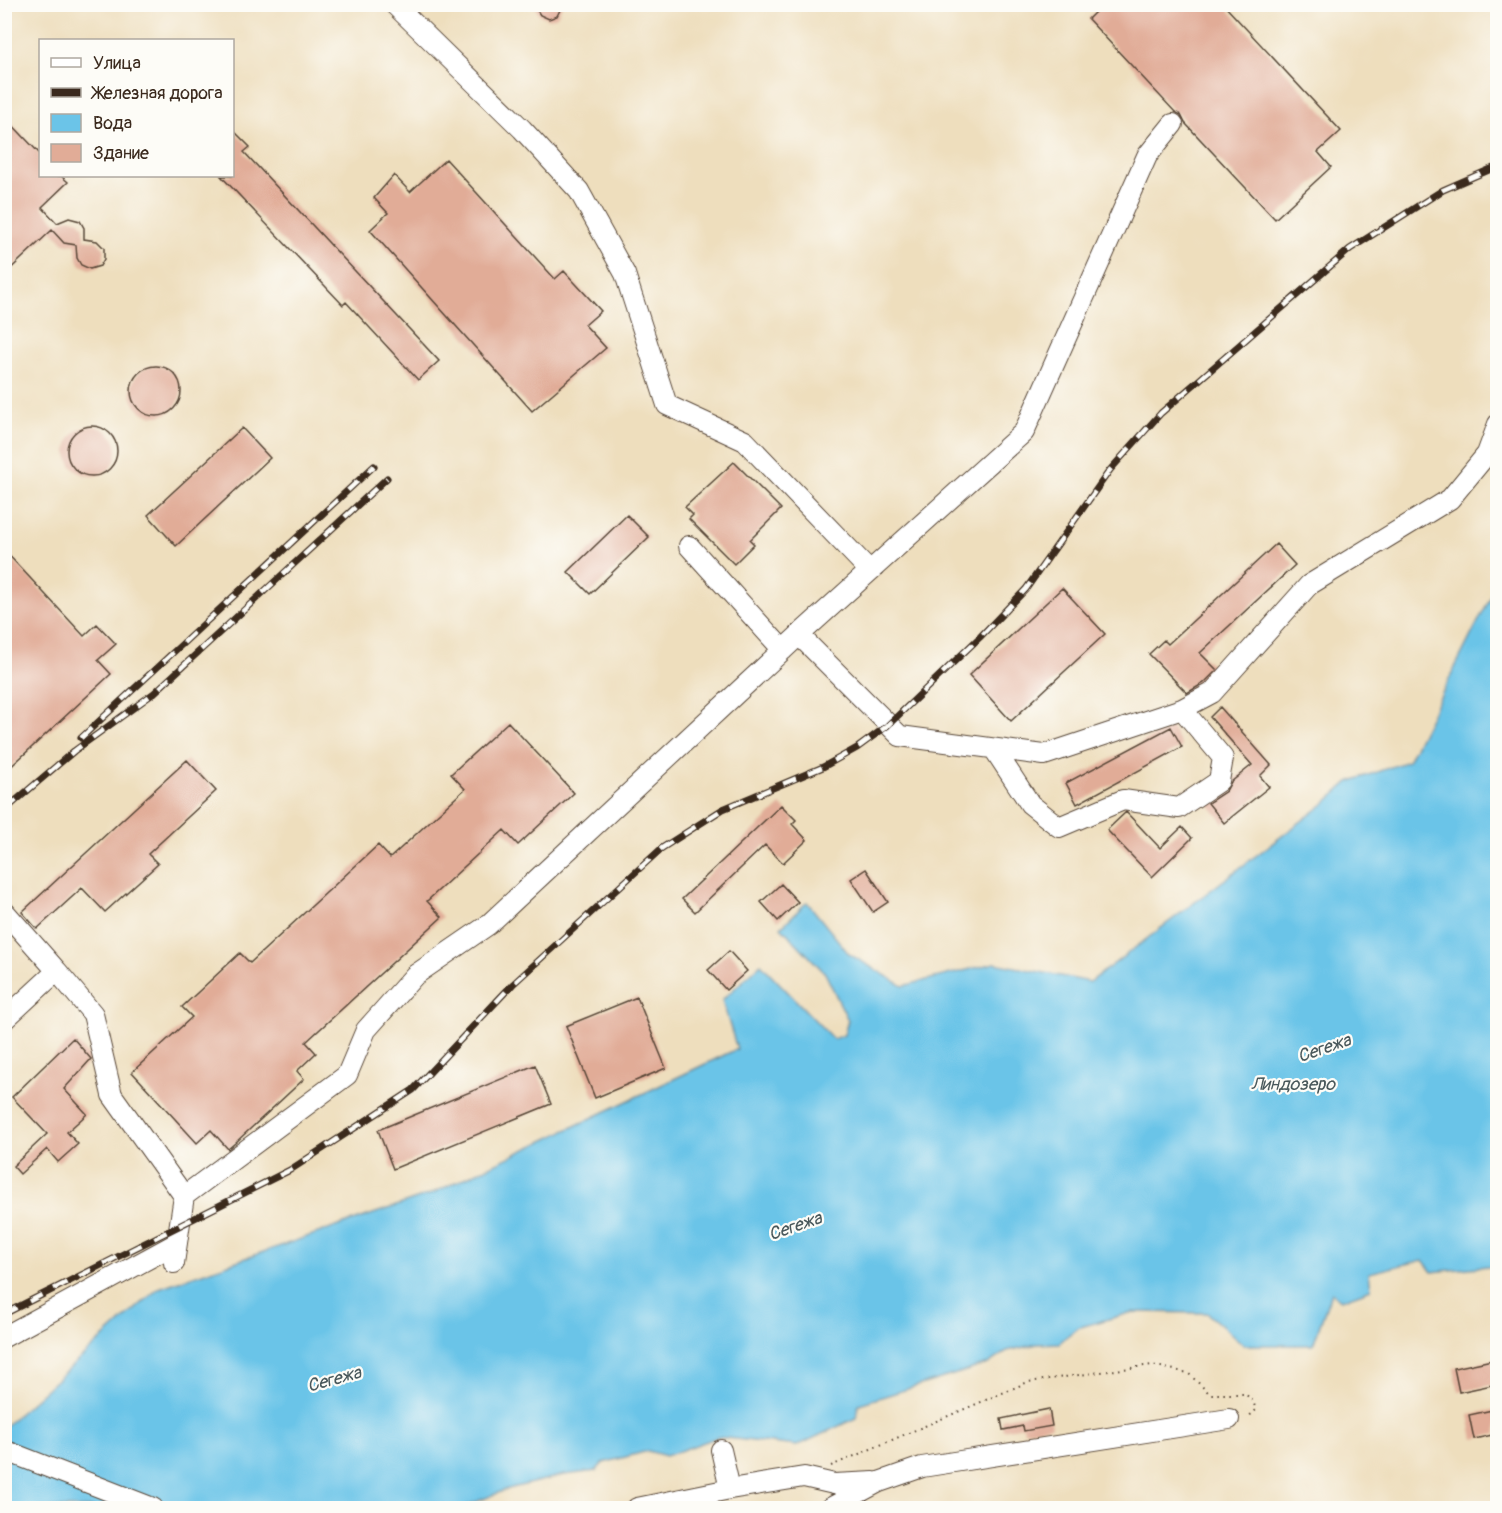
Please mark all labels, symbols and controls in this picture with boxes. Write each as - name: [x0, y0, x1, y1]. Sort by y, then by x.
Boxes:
- legend: [39, 39, 234, 177]
- text: Улица: [93, 52, 141, 75]
- text: Железная дорога: [90, 82, 223, 105]
- text: Вода: [93, 112, 132, 135]
- text: Здание: [93, 142, 149, 165]
- water label: Сегежа: [1294, 1028, 1355, 1068]
- water label: Линдозеро: [1251, 1073, 1336, 1096]
- water label: Сегежа: [765, 1206, 826, 1246]
- water label: Сегежа: [305, 1361, 365, 1398]

